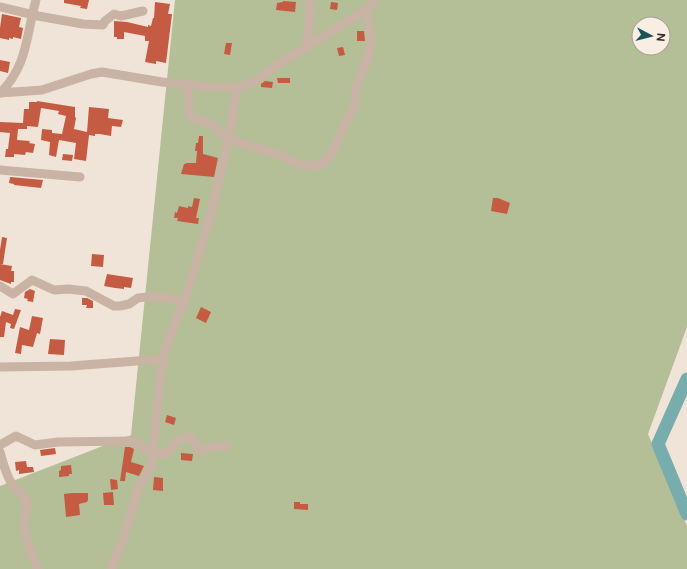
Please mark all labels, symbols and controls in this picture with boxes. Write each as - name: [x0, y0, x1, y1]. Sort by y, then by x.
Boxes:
- north arrow: [631, 16, 671, 56]
- text: N: [654, 32, 667, 42]

